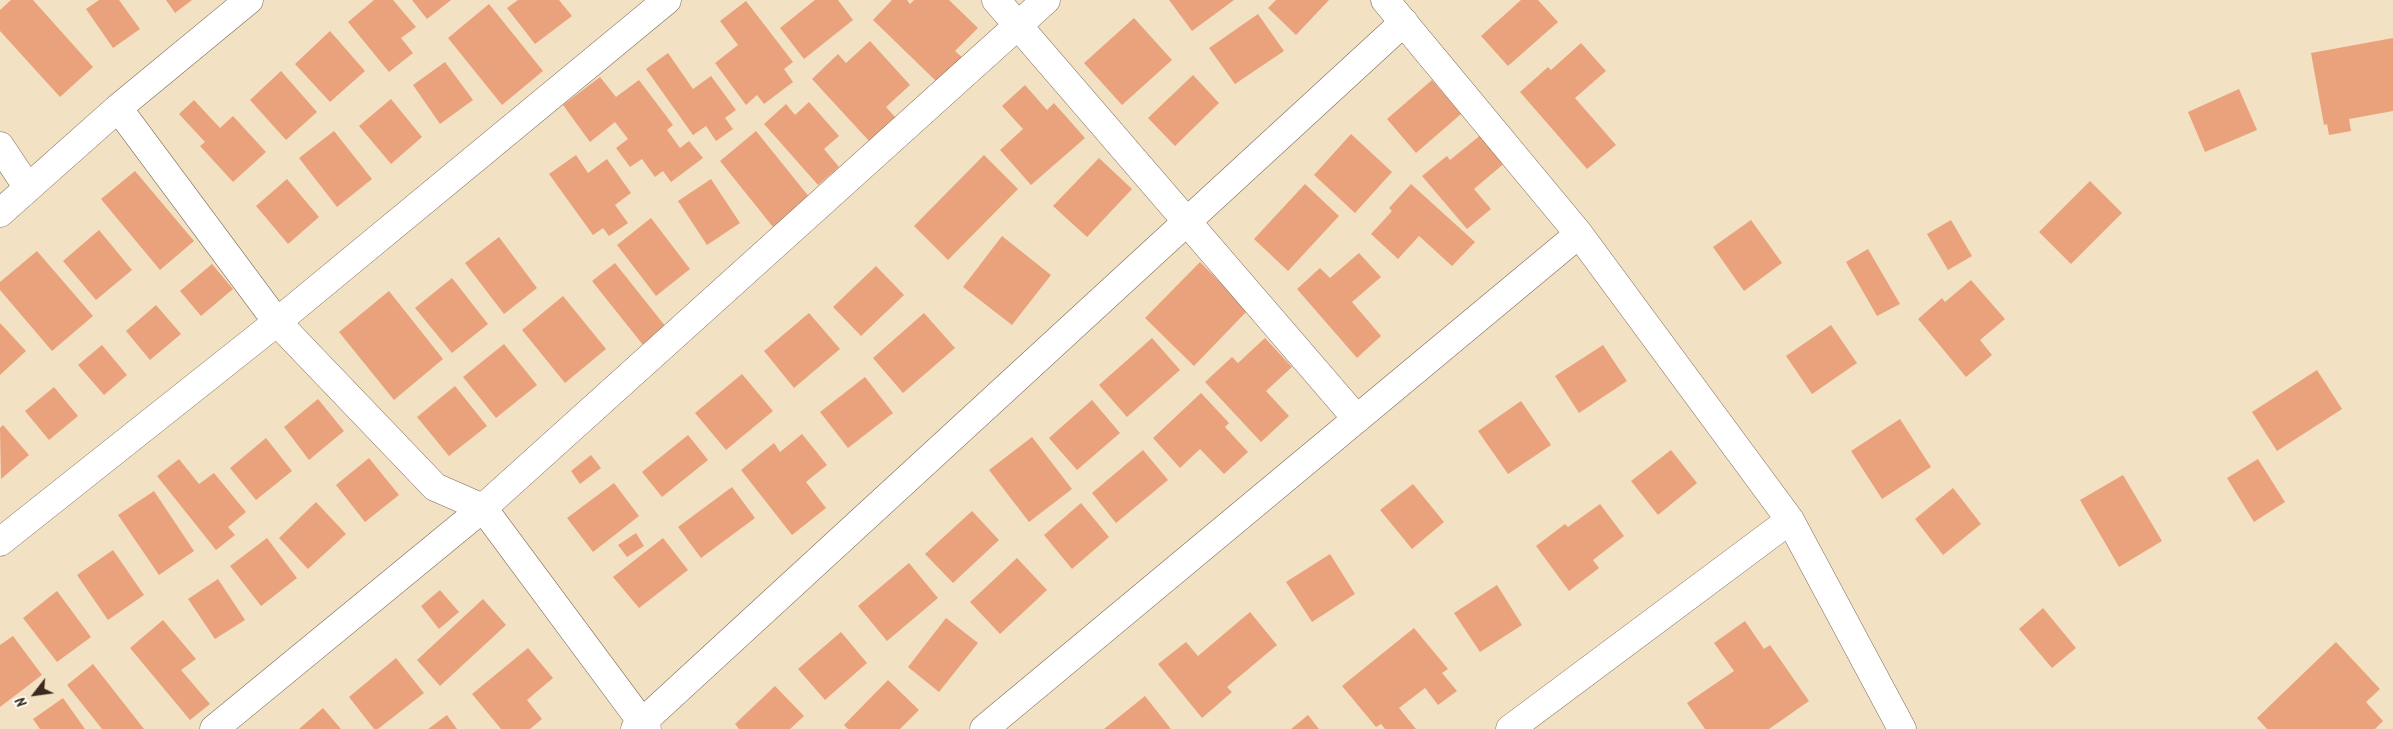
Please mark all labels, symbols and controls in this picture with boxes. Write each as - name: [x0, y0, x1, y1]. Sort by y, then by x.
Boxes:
- north arrow: [10, 669, 60, 719]
- text: N: [10, 692, 34, 711]

